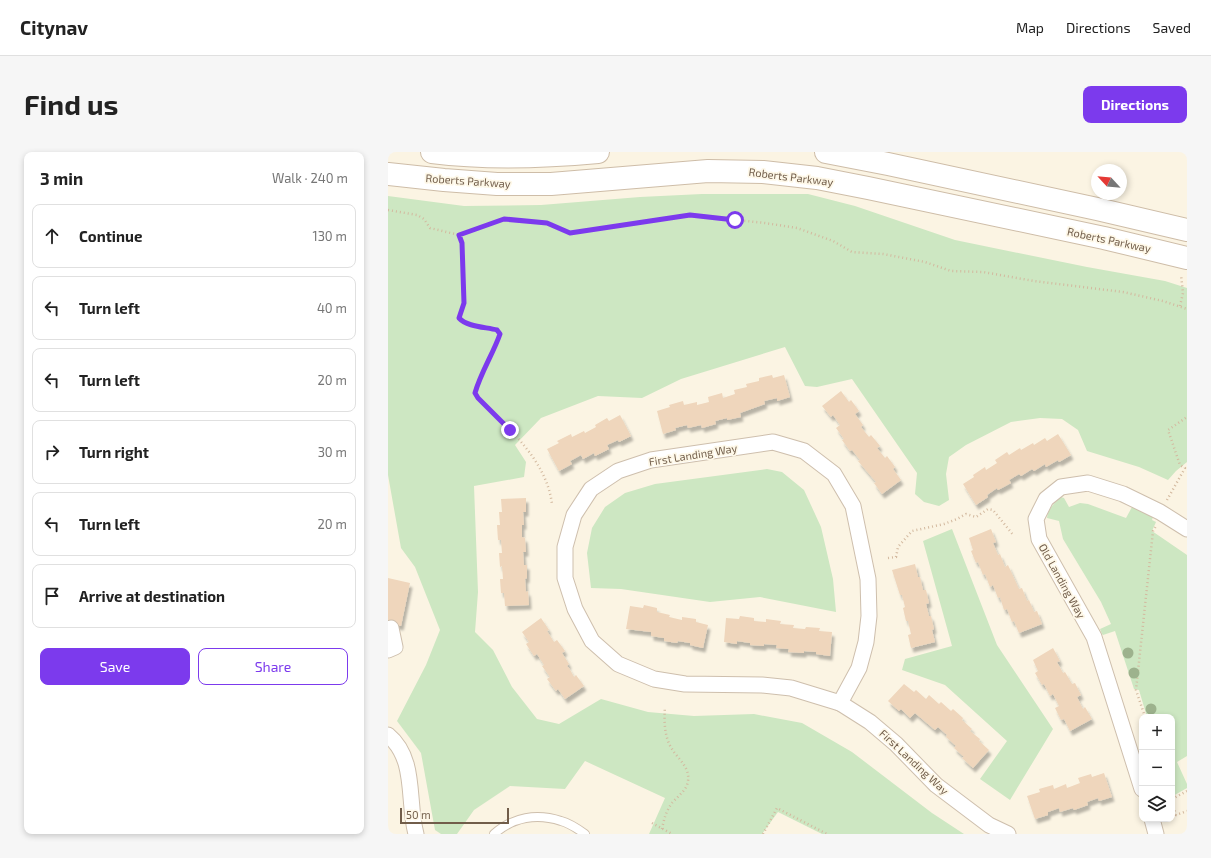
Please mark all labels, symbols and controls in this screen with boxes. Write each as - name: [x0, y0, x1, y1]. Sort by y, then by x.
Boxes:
- text: Citynav: [20, 16, 88, 39]
- text: Map: [1016, 19, 1044, 36]
- text: Directions: [1066, 19, 1131, 36]
- text: Saved: [1153, 19, 1191, 36]
- button: Directions: [1083, 86, 1187, 123]
- text: Find us: [24, 87, 118, 121]
- north arrow: [1091, 164, 1127, 200]
- street label: Roberts Parkway: [748, 165, 834, 188]
- text: 3 min: [40, 168, 83, 188]
- text: Walk · 240 m: [272, 170, 348, 186]
- street label: Roberts Parkway: [425, 171, 511, 190]
- route start: [726, 211, 744, 229]
- street label: Roberts Parkway: [1066, 224, 1152, 255]
- icon: ahead: [41, 225, 63, 247]
- text: Continue: [79, 227, 142, 245]
- text: 130 m: [312, 228, 347, 244]
- icon: left: [41, 297, 63, 319]
- text: Turn left: [79, 299, 140, 317]
- text: 40 m: [317, 300, 347, 316]
- icon: left: [41, 369, 63, 391]
- text: Turn left: [79, 371, 140, 389]
- text: 20 m: [318, 372, 347, 388]
- route end: [501, 421, 519, 439]
- icon: right: [41, 441, 63, 463]
- street label: First Landing Way: [648, 441, 738, 468]
- text: Turn right: [79, 443, 149, 461]
- text: 30 m: [318, 444, 347, 460]
- icon: left: [41, 513, 63, 535]
- text: Turn left: [79, 515, 140, 533]
- text: 20 m: [318, 516, 347, 532]
- street label: Old Landing Way: [1037, 541, 1088, 621]
- icon: arrive: [41, 585, 63, 607]
- text: Arrive at destination: [79, 587, 225, 605]
- button: Save: [40, 648, 190, 685]
- button: Share: [198, 648, 348, 685]
- map controls: [1139, 714, 1175, 822]
- button: +: [1139, 714, 1175, 750]
- street label: First Landing Way: [877, 726, 952, 797]
- button: −: [1139, 750, 1175, 786]
- button: layers: [1139, 786, 1175, 822]
- scale bar: [400, 806, 509, 825]
- text: 50 m: [406, 808, 431, 821]

